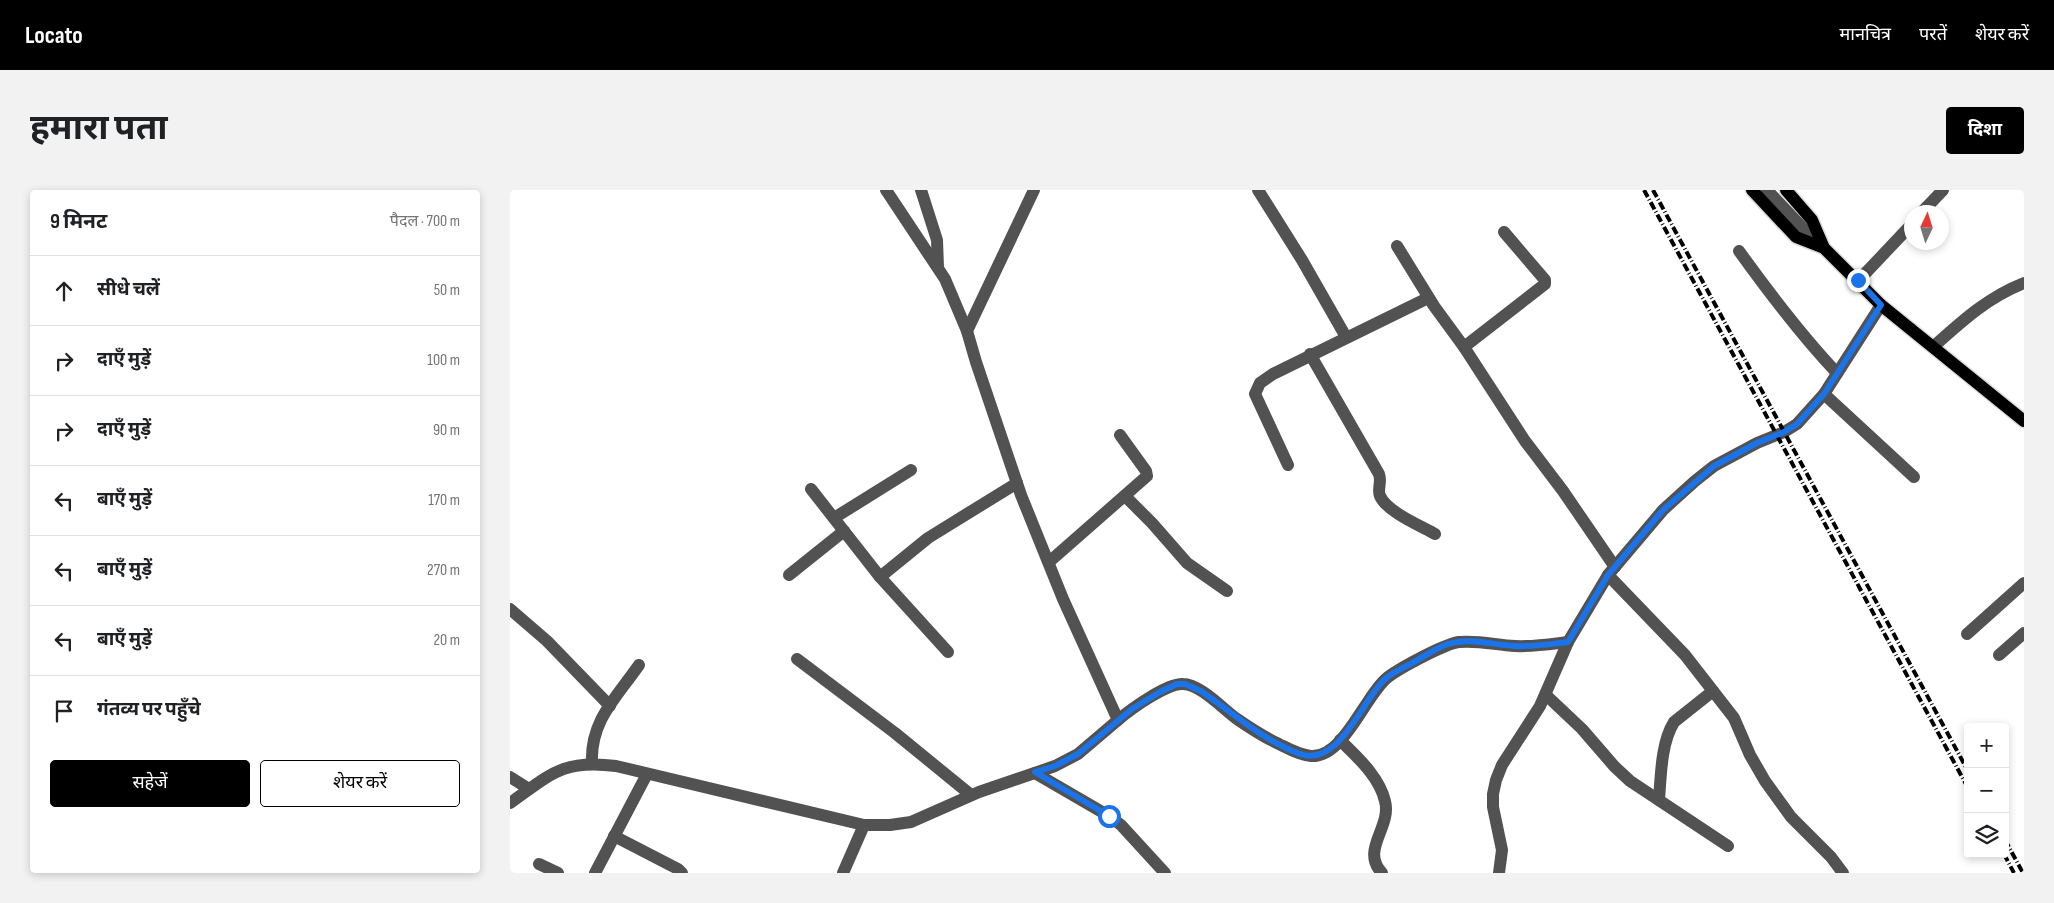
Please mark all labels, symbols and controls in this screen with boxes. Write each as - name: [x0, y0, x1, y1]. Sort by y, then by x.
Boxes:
- text: Locato: [25, 21, 83, 50]
- text: मानचित्र: [1840, 24, 1891, 45]
- text: परतें: [1919, 24, 1947, 45]
- text: शेयर करें: [1975, 24, 2029, 45]
- text: हमारा पता: [30, 107, 168, 150]
- button: दिशा: [1946, 107, 2024, 154]
- north arrow: [1904, 205, 1949, 250]
- text: 9 मिनट: [50, 209, 107, 234]
- text: पैदल · 700 m: [390, 212, 460, 231]
- route end: [1847, 269, 1870, 292]
- icon: ahead: [50, 277, 78, 305]
- text: सीधे चलें: [97, 278, 160, 301]
- text: 50 m: [434, 281, 460, 300]
- icon: right: [50, 347, 78, 375]
- text: दाएँ मुड़ें: [97, 348, 151, 371]
- text: 100 m: [427, 351, 460, 370]
- icon: right: [50, 417, 78, 445]
- text: दाएँ मुड़ें: [97, 418, 151, 441]
- text: 90 m: [433, 421, 460, 440]
- icon: left: [50, 487, 78, 515]
- text: बाएँ मुड़ें: [97, 488, 152, 511]
- text: 170 m: [428, 491, 460, 510]
- icon: left: [50, 557, 78, 585]
- text: बाएँ मुड़ें: [97, 558, 152, 581]
- text: 270 m: [427, 561, 460, 580]
- icon: left: [50, 627, 78, 655]
- text: बाएँ मुड़ें: [97, 628, 152, 651]
- text: 20 m: [433, 631, 460, 650]
- icon: arrive: [50, 697, 78, 725]
- text: गंतव्य पर पहुँचे: [97, 698, 201, 721]
- map controls: [1964, 723, 2009, 858]
- button: +: [1964, 723, 2009, 768]
- button: सहेजें: [50, 760, 250, 807]
- button: शेयर करें: [260, 760, 460, 807]
- button: −: [1964, 768, 2009, 813]
- route start: [1098, 805, 1121, 828]
- button: layers: [1964, 813, 2009, 858]

